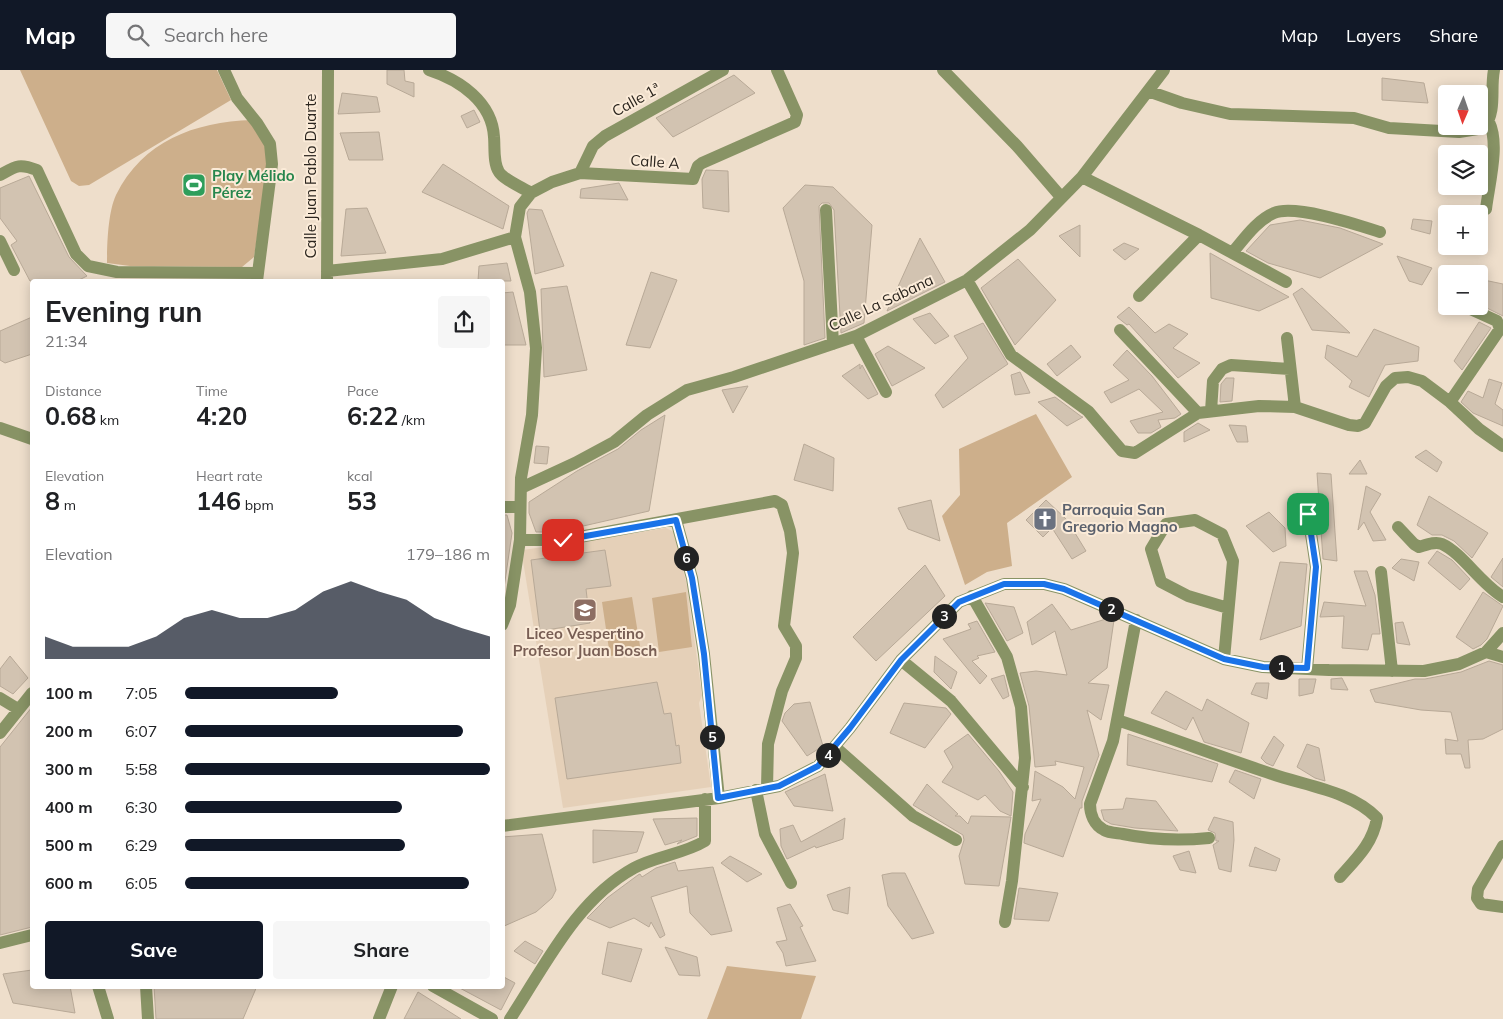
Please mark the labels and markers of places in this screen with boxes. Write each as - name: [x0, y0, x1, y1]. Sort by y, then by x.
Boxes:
- place label: Play Mélido Pérez: [212, 166, 295, 202]
- sports icon: Play Mélido Pérez: [181, 172, 207, 198]
- pin: [1287, 493, 1329, 535]
- place label: Parroquia San Gregorio Magno: [1062, 500, 1178, 536]
- church icon: Parroquia San Gregorio Magno: [1032, 506, 1058, 532]
- pin: [542, 519, 584, 561]
- pin: 6: [674, 546, 698, 570]
- pin: 2: [1098, 596, 1124, 622]
- school or university icon: Liceo Vespertino Profesor Juan Bosch: [572, 597, 598, 623]
- pin: 3: [932, 604, 956, 628]
- place label: Liceo Vespertino Profesor Juan Bosch: [513, 624, 657, 660]
- pin: 1: [1268, 654, 1294, 680]
- pin: 5: [700, 724, 724, 750]
- pin: 4: [816, 742, 840, 768]

